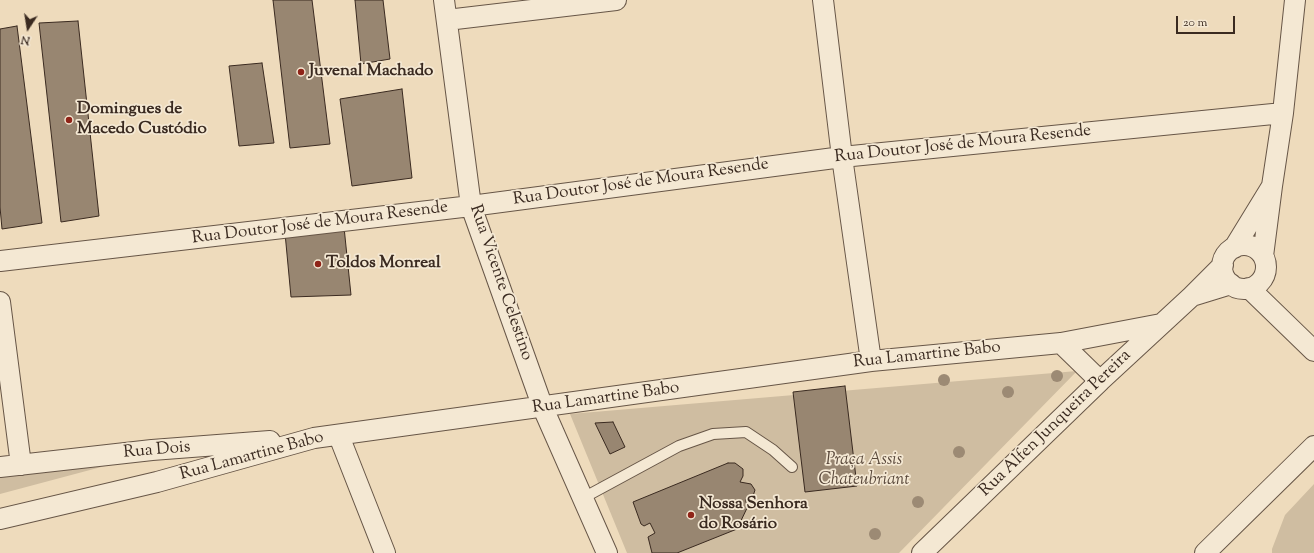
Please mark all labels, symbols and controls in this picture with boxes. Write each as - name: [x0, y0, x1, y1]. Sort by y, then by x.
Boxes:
- north arrow: [8, 8, 48, 48]
- scale bar: [1178, 8, 1237, 34]
- text: 20 m: [1183, 14, 1207, 32]
- text: N: [20, 31, 31, 48]
- place label: Juvenal Machado: [309, 62, 433, 82]
- marker: Juvenal Machado: [296, 67, 306, 77]
- place label: Domingues de Macedo Custódio: [77, 100, 207, 140]
- marker: Domingues de Macedo Custódio: [64, 115, 74, 125]
- street label: Rua Doutor José de Moura Resende: [834, 121, 1092, 169]
- street label: Rua Doutor José de Moura Resende: [512, 155, 770, 211]
- street label: Rua Doutor José de Moura Resende: [191, 198, 449, 250]
- street label: Rua Vicente Celestino: [464, 202, 536, 364]
- place label: Toldos Monreal: [326, 254, 441, 274]
- marker: Toldos Monreal: [313, 259, 323, 269]
- street label: Rua Lamartine Babo: [852, 338, 1002, 374]
- street label: Rua Alfen Junqueira Pereira: [976, 346, 1136, 502]
- street label: Rua Lamartine Babo: [531, 379, 681, 419]
- street label: Rua Lamartine Babo: [178, 428, 326, 486]
- street label: Rua Dois: [123, 438, 191, 464]
- park label: Praça Assis Chateubriant: [818, 451, 910, 491]
- place label: Nossa Senhora do Rosário: [699, 495, 808, 535]
- marker: Nossa Senhora do Rosário: [686, 510, 696, 520]

